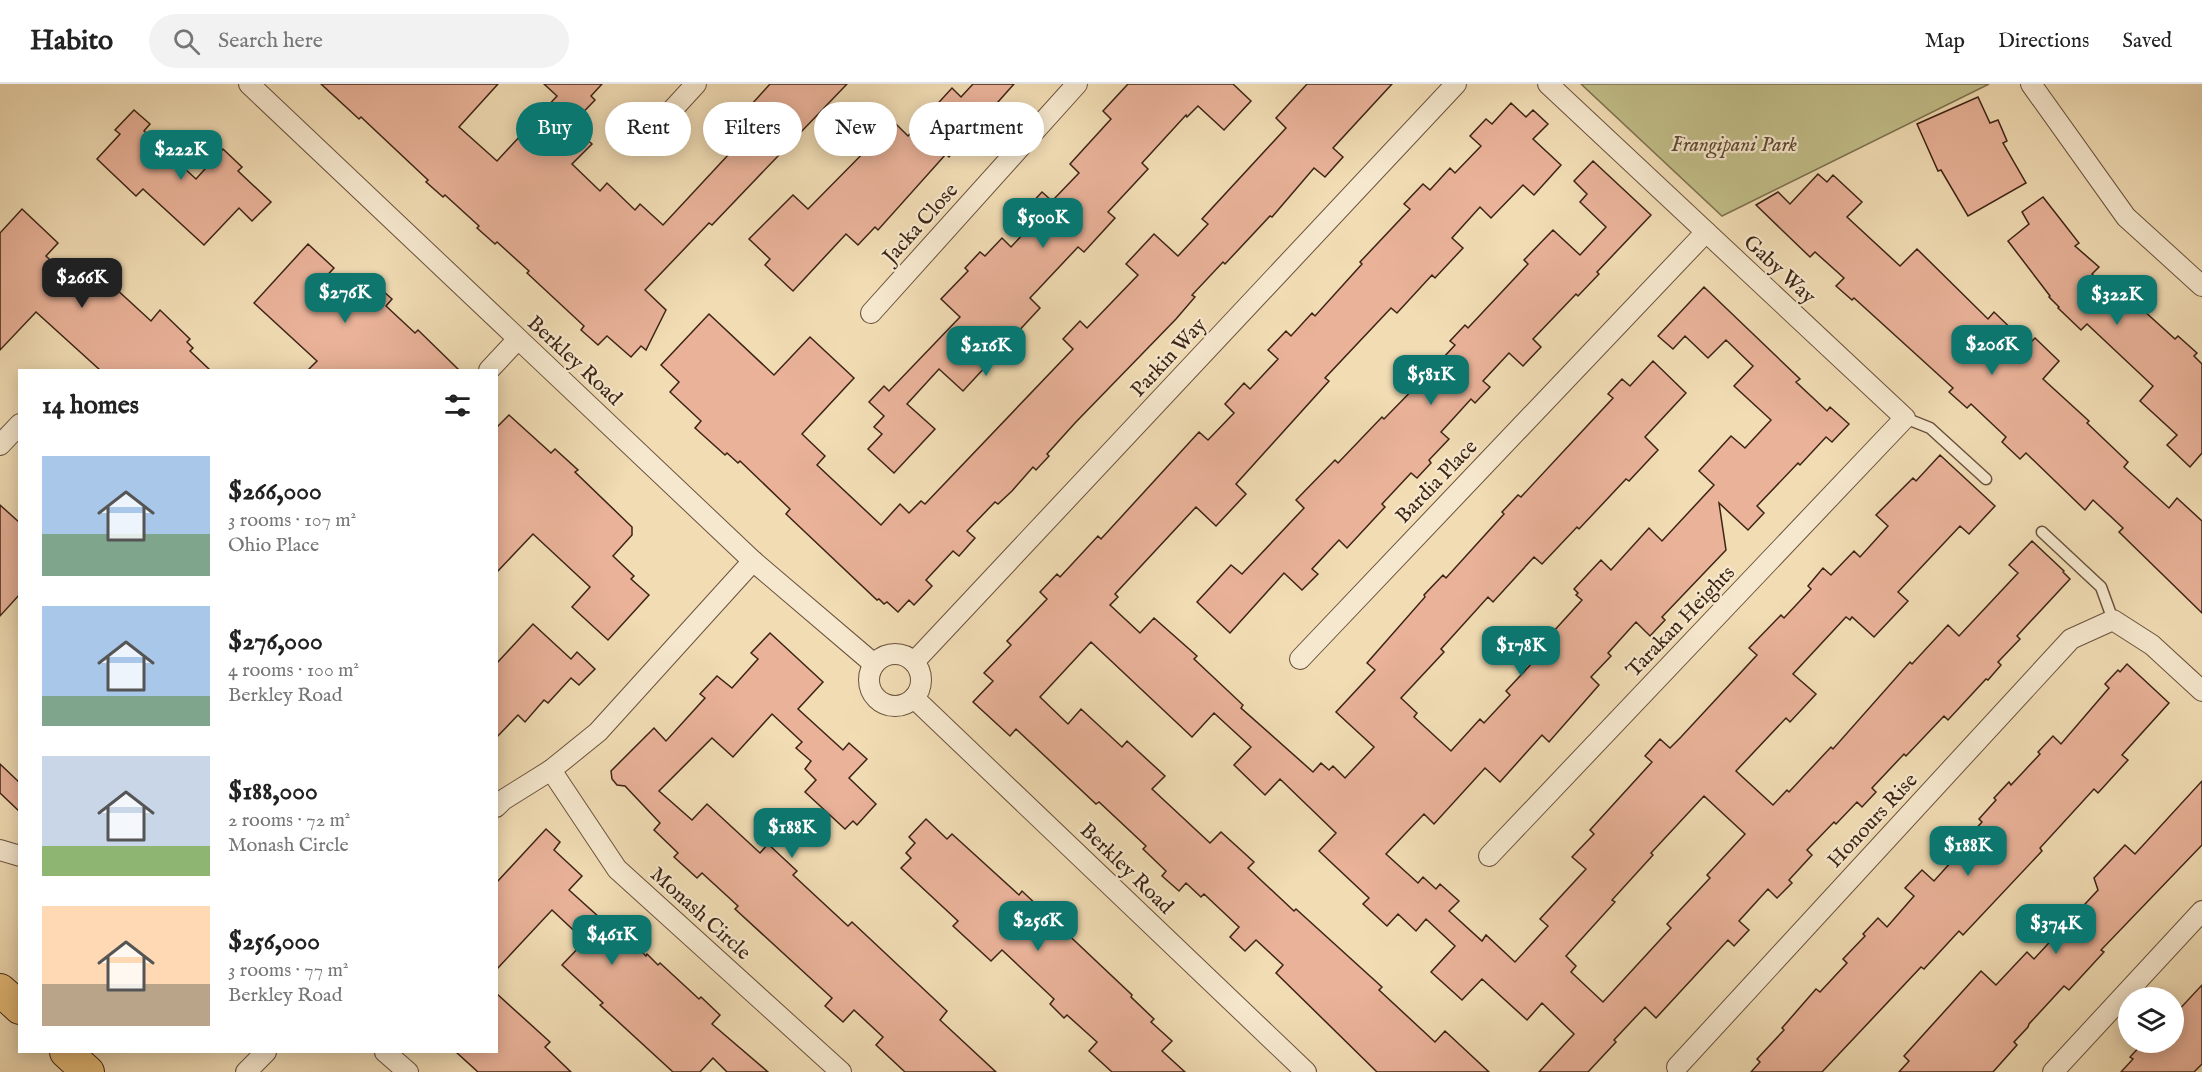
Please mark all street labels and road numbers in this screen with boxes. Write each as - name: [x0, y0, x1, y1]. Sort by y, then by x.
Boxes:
- street label: Jacka Close: [876, 178, 965, 272]
- street label: Gaby Way: [1737, 230, 1821, 311]
- street label: Berkley Road: [521, 310, 628, 412]
- street label: Parkin Way: [1125, 312, 1213, 404]
- street label: Bardia Place: [1390, 434, 1484, 530]
- street label: Tarakan Heights: [1621, 560, 1741, 684]
- street label: Honours Rise: [1822, 768, 1924, 874]
- street label: Berkley Road: [1073, 818, 1179, 921]
- street label: Monash Circle: [644, 862, 756, 967]

